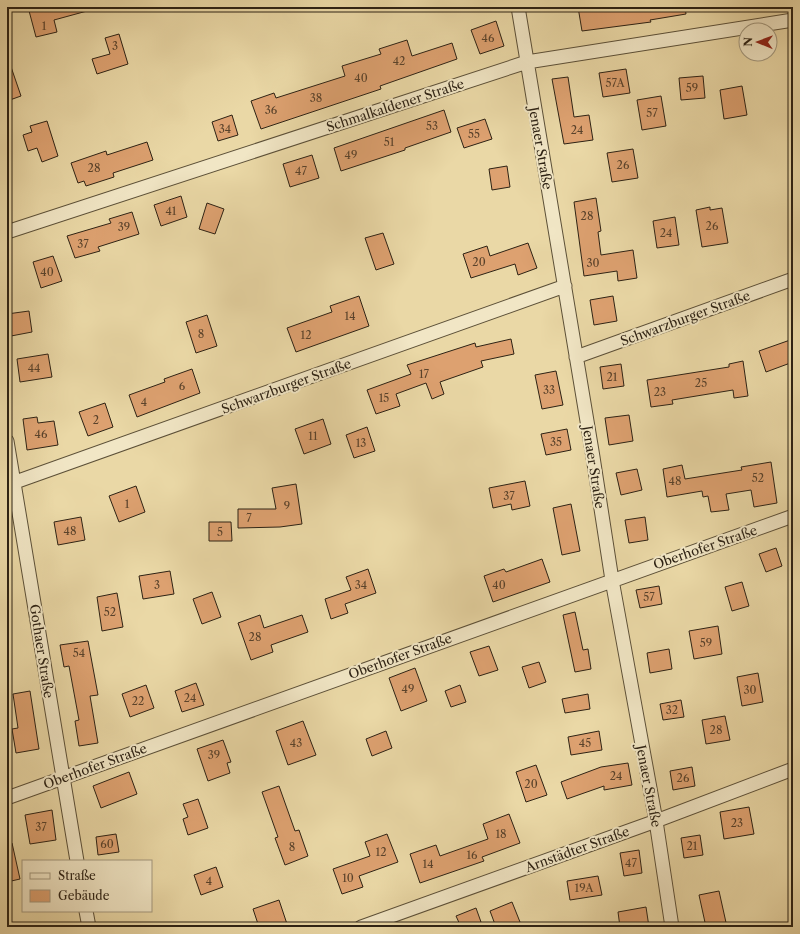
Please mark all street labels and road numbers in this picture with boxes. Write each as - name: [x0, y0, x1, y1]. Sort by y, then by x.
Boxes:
- street label: Schmalkaldener Straße: [324, 75, 466, 135]
- street label: Jenaer Straße: [526, 103, 556, 191]
- street label: Schwarzburger Straße: [618, 287, 752, 349]
- street label: Schwarzburger Straße: [219, 355, 353, 417]
- street label: Jenaer Straße: [579, 422, 608, 510]
- street label: Oberhofer Straße: [651, 522, 759, 572]
- street label: Gothaer Straße: [27, 603, 57, 699]
- street label: Oberhofer Straße: [346, 630, 454, 682]
- street label: Oberhofer Straße: [41, 740, 149, 792]
- street label: Jenaer Straße: [633, 741, 665, 829]
- street label: Arnstädter Straße: [522, 823, 631, 876]

